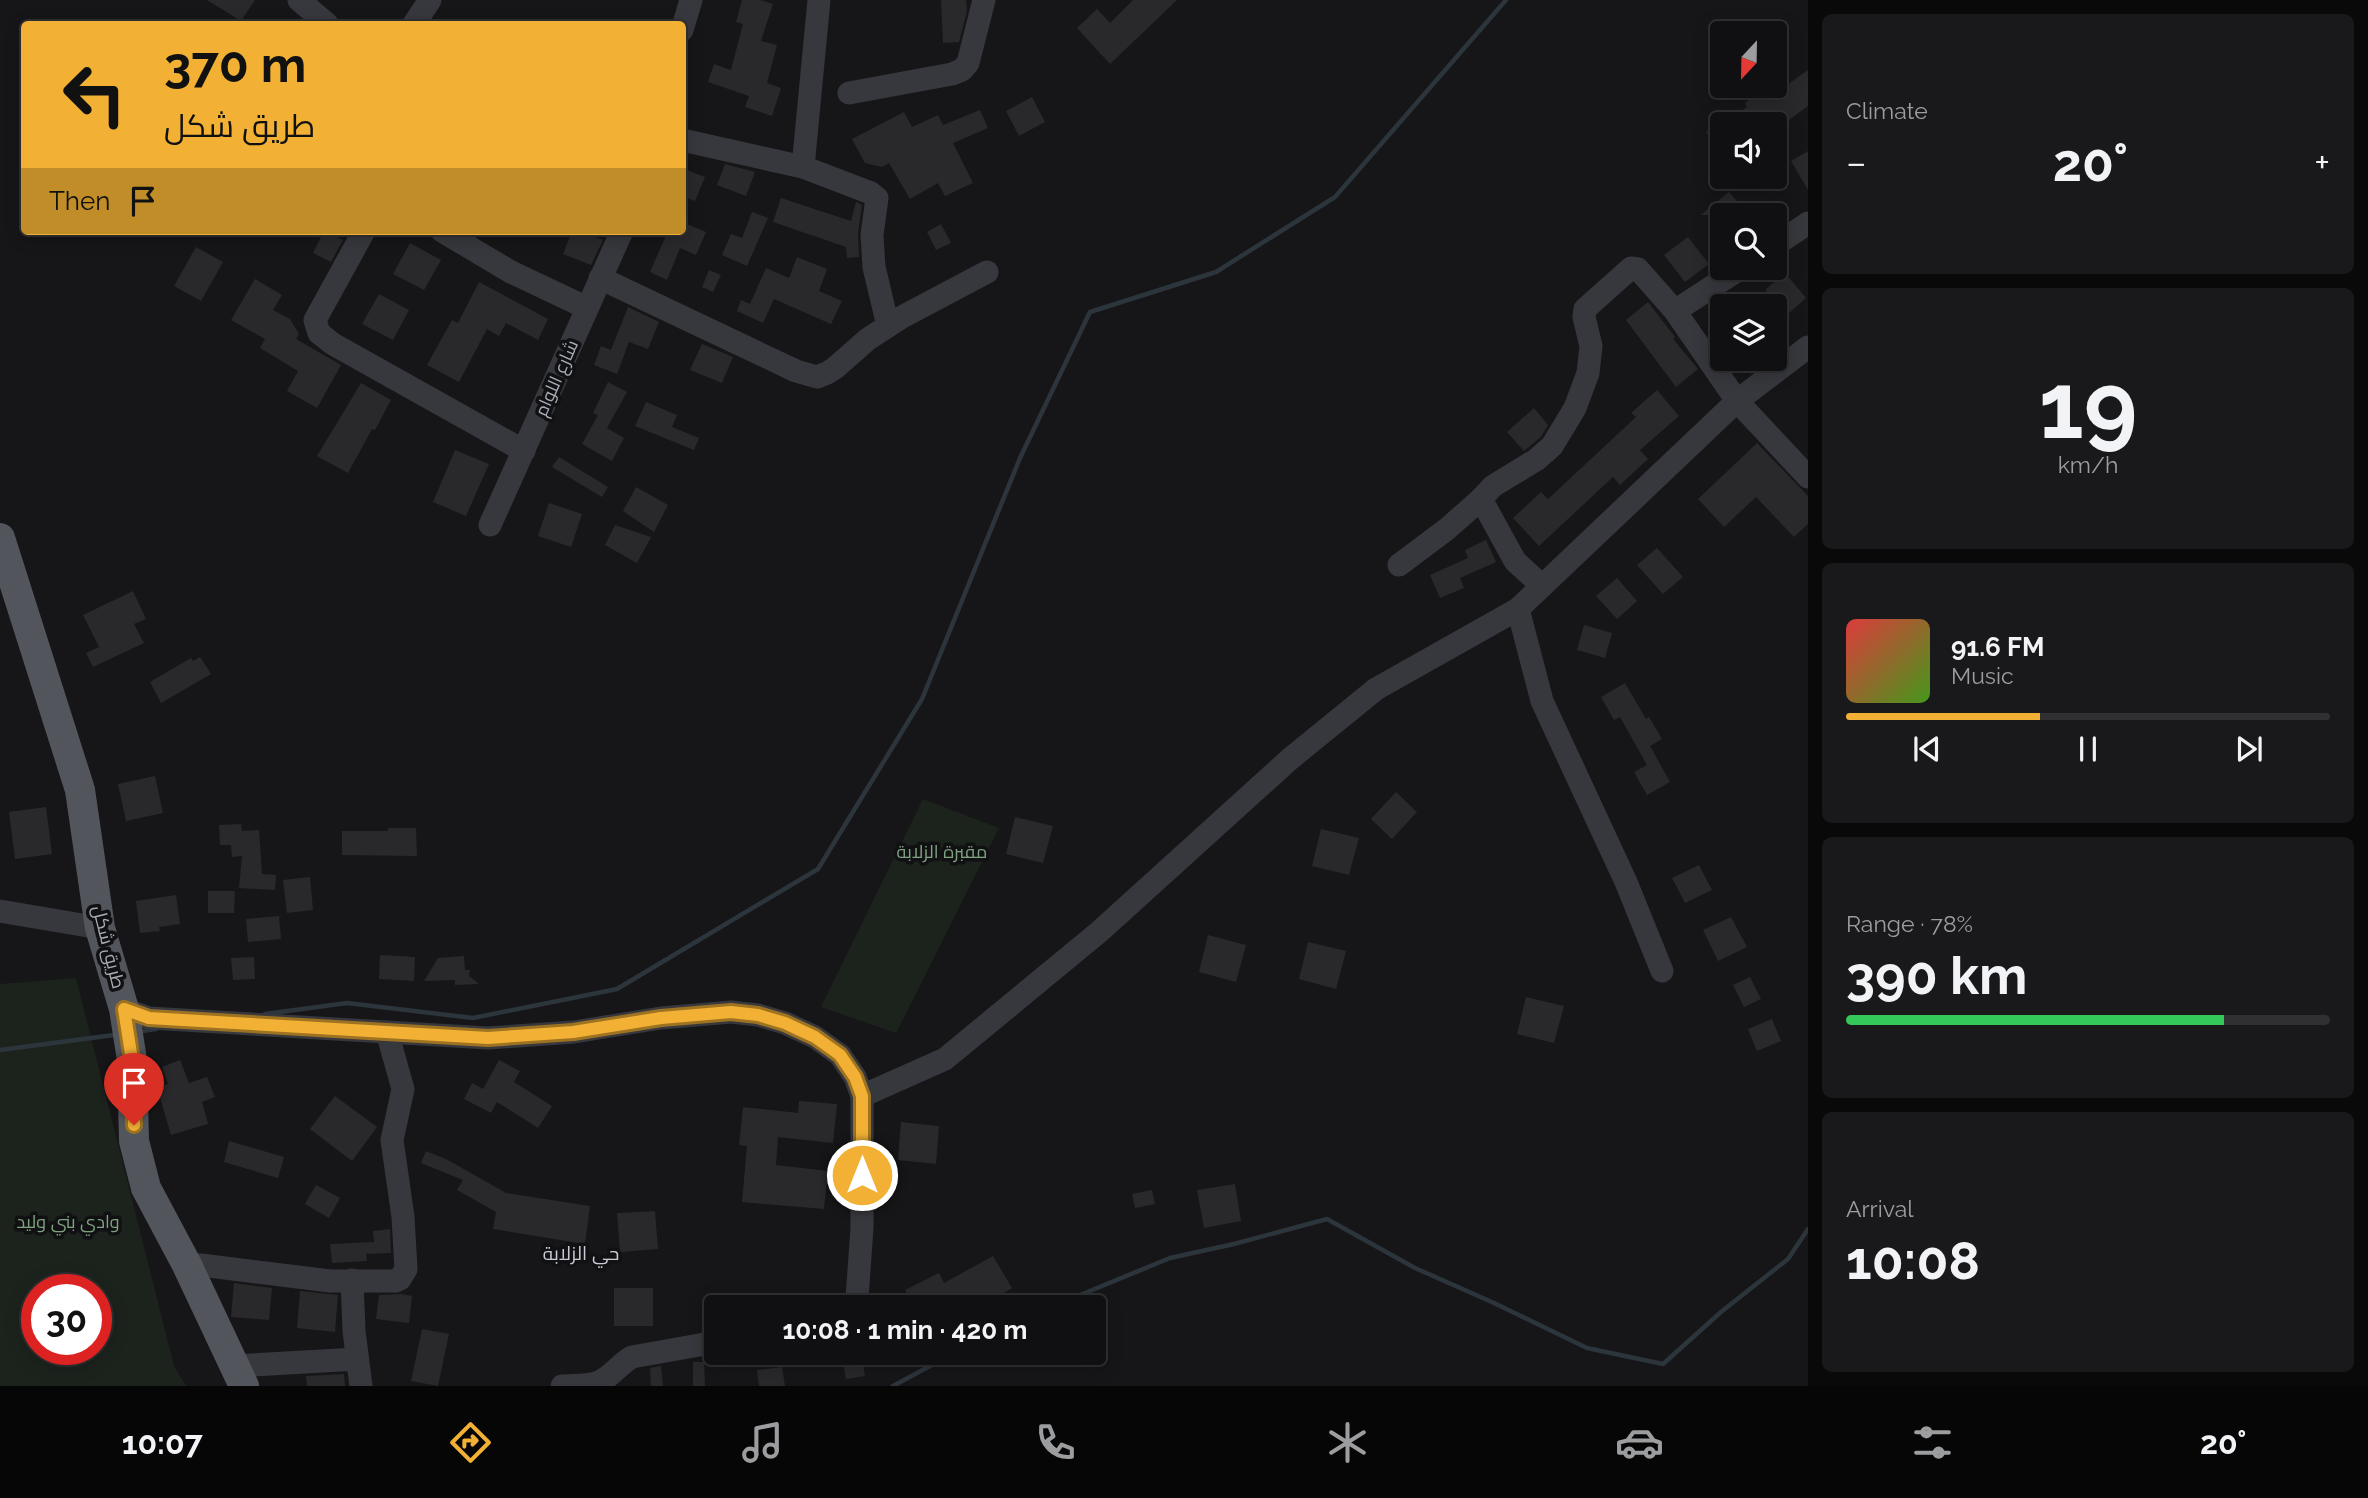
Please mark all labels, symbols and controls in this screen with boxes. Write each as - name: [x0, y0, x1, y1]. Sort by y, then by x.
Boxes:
- north arrow: [1710, 21, 1787, 98]
- map controls: [1710, 21, 1787, 371]
- text: 370 m: [164, 36, 306, 93]
- icon: left: [49, 49, 140, 140]
- text: Climate: [1846, 97, 1928, 124]
- text: طريق شكل: [164, 107, 315, 144]
- button: sound: [1710, 112, 1787, 189]
- text: 20°: [2053, 132, 2128, 193]
- text: −: [1846, 140, 1866, 185]
- text: +: [2314, 140, 2330, 185]
- icon: arrive: [124, 182, 162, 220]
- text: Then: [49, 186, 110, 216]
- button: search: [1710, 203, 1787, 280]
- button: layers: [1710, 294, 1787, 371]
- street label: شارع اللوام: [530, 337, 584, 420]
- text: 19: [2039, 352, 2137, 459]
- text: km/h: [2058, 451, 2118, 478]
- text: 91.6 FM: [1951, 632, 2044, 662]
- text: Music: [1951, 662, 2014, 689]
- icon: previous: [1908, 730, 1946, 768]
- icon: pause: [2069, 730, 2107, 768]
- icon: next: [2230, 730, 2268, 768]
- park label: مقبرة الزلابة: [897, 841, 987, 863]
- street label: طريق شكل: [87, 903, 129, 991]
- text: Range · 78%: [1846, 910, 1973, 937]
- text: 390 km: [1846, 945, 2027, 1006]
- pin: [104, 1053, 164, 1125]
- icon: arrive: [115, 1064, 153, 1102]
- position arrow: [825, 1138, 899, 1212]
- text: Arrival: [1846, 1195, 1913, 1222]
- park label: وادي بني وليد: [16, 1211, 120, 1236]
- text: 10:08: [1846, 1230, 1980, 1291]
- district label: حي الزلابة: [543, 1242, 619, 1268]
- speed limit sign: 30: [21, 1274, 112, 1365]
- text: 10:08 · 1 min · 420 m: [782, 1315, 1028, 1345]
- icon: directions: [446, 1418, 495, 1467]
- icon: music: [738, 1418, 787, 1467]
- icon: phone: [1031, 1418, 1080, 1467]
- icon: climate: [1323, 1418, 1372, 1467]
- icon: car: [1615, 1418, 1664, 1467]
- icon: filters: [1908, 1418, 1957, 1467]
- text: 10:07: [122, 1424, 203, 1461]
- text: 20°: [2200, 1424, 2246, 1461]

